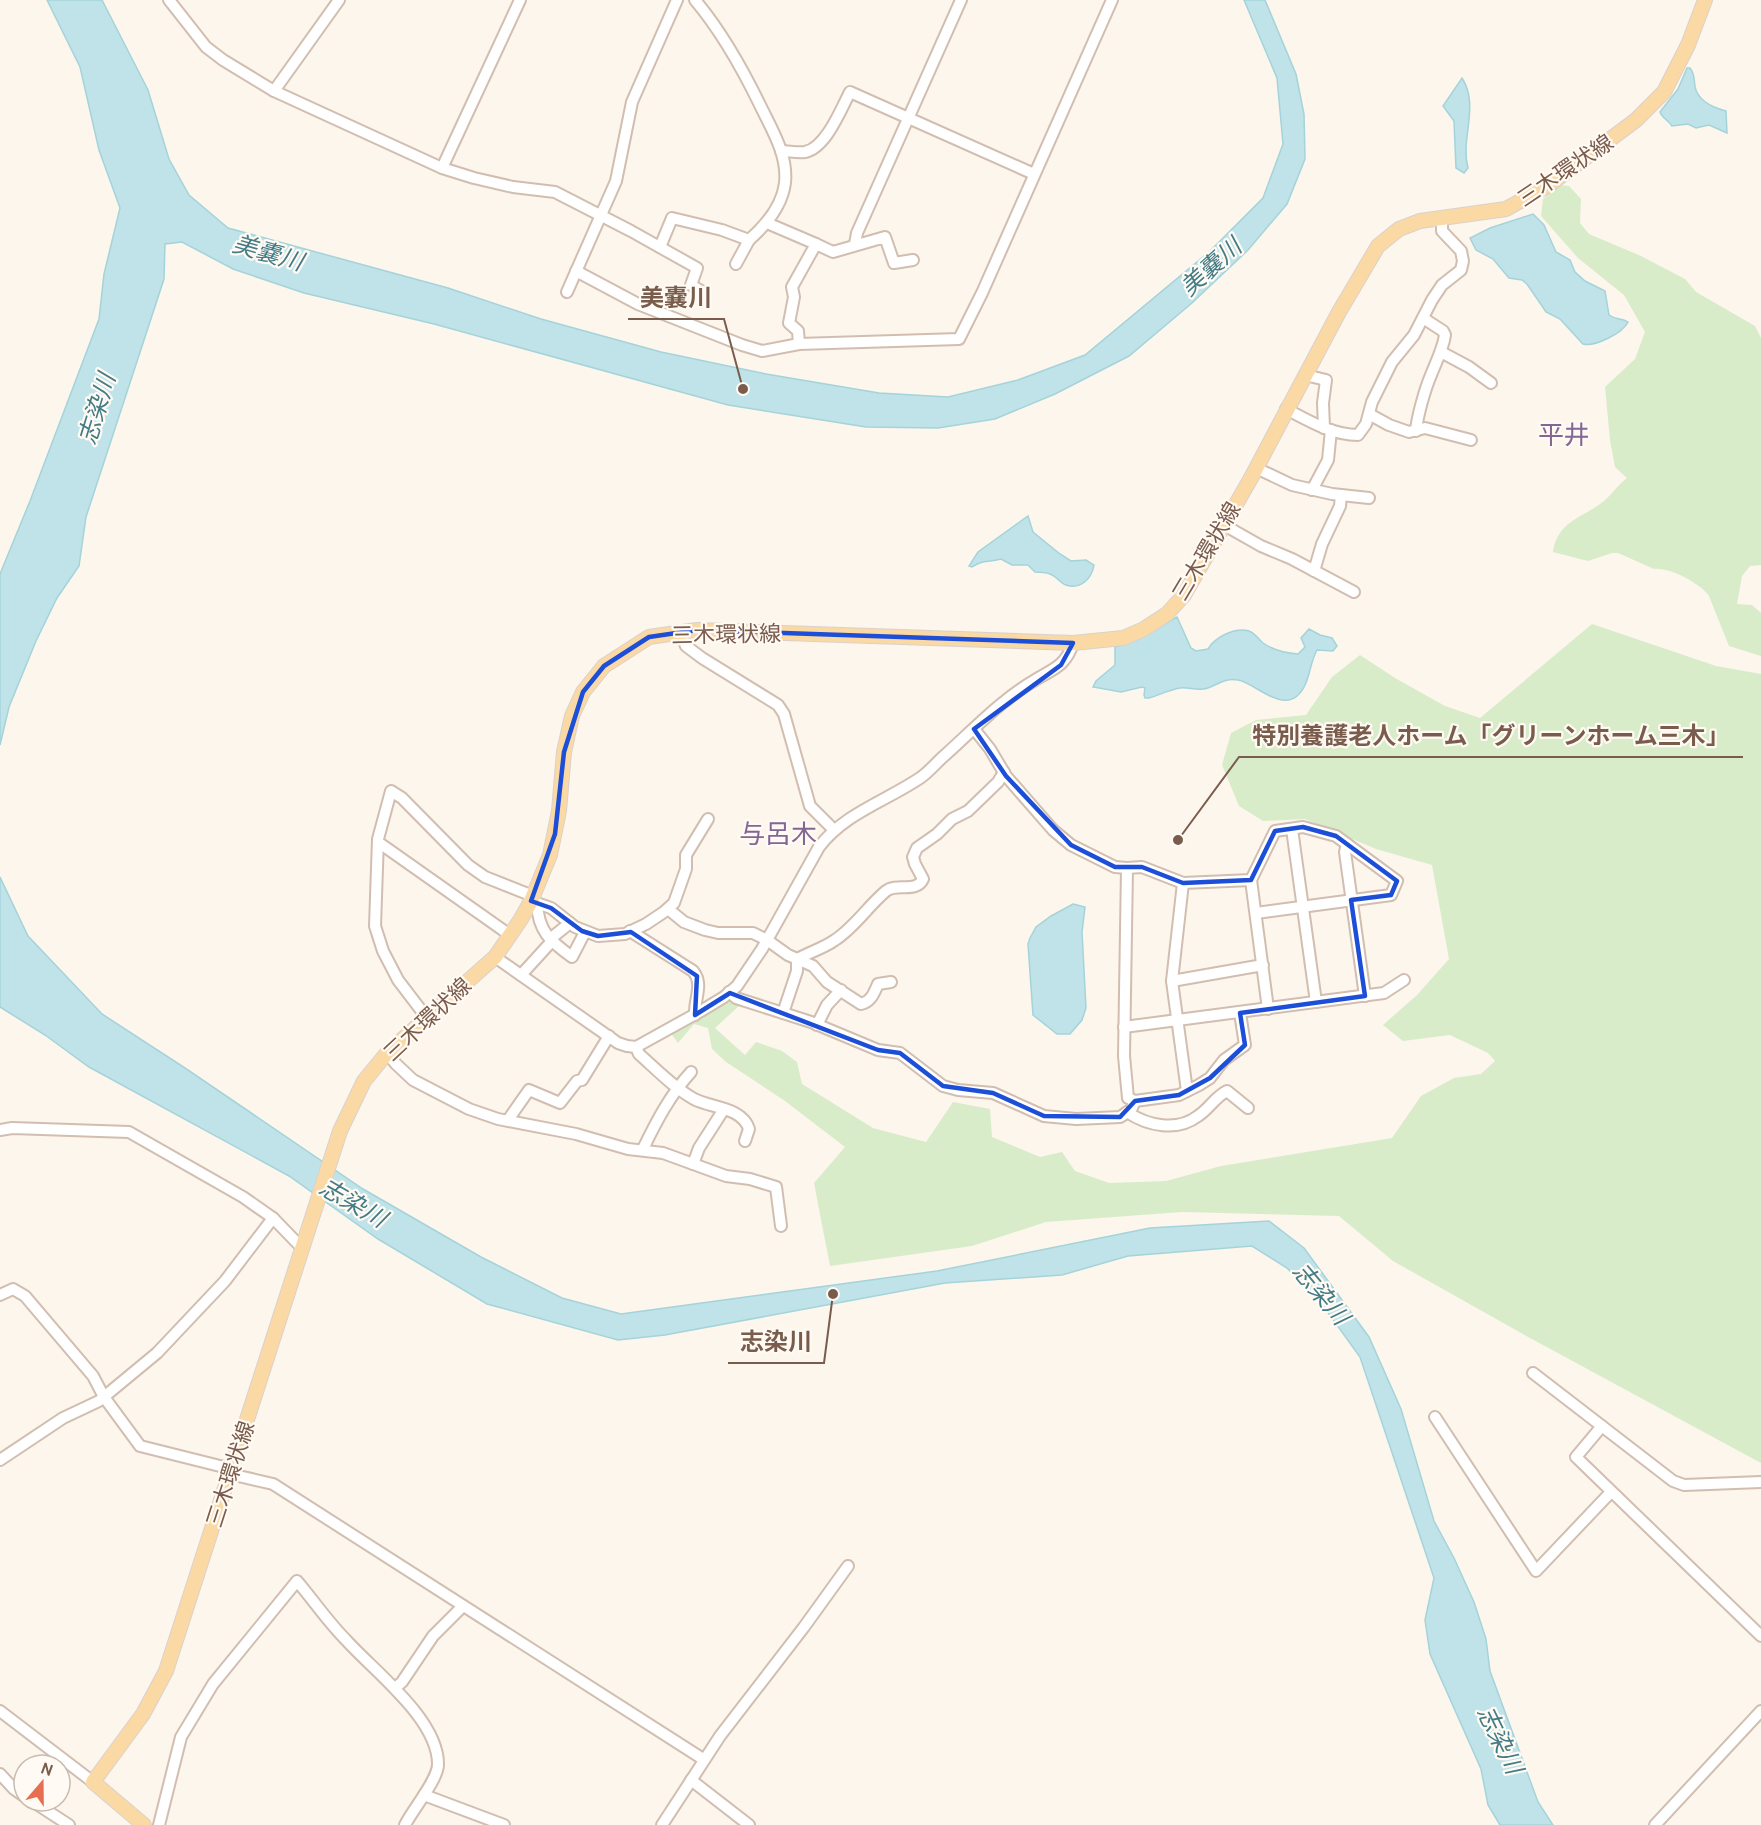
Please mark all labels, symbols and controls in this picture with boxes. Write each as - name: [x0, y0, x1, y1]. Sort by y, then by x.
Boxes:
- street label: 三木環状線: [1512, 128, 1618, 212]
- water label: 美嚢川: [230, 229, 310, 277]
- water label: 美嚢川: [1174, 230, 1249, 301]
- callout: 美嚢川: [628, 277, 724, 319]
- text: 美嚢川: [640, 283, 712, 312]
- water label: 志染川: [72, 367, 122, 448]
- district label: 平井: [1538, 419, 1590, 451]
- street label: 三木環状線: [1167, 497, 1246, 605]
- street label: 三木環状線: [671, 620, 781, 649]
- callout: 特別養護老人ホーム「グリーンホーム三木」: [1239, 715, 1743, 757]
- text: 特別養護老人ホーム「グリーンホーム三木」: [1252, 721, 1730, 750]
- district label: 与呂木: [739, 818, 817, 850]
- street label: 三木環状線: [378, 972, 477, 1067]
- water label: 志染川: [315, 1172, 394, 1235]
- water label: 志染川: [1287, 1257, 1358, 1333]
- callout: 志染川: [728, 1321, 824, 1363]
- text: 志染川: [740, 1327, 812, 1356]
- street label: 三木環状線: [201, 1418, 260, 1531]
- water label: 志染川: [1472, 1701, 1531, 1781]
- north arrow: [12, 1753, 72, 1813]
- text: N: [38, 1759, 56, 1780]

